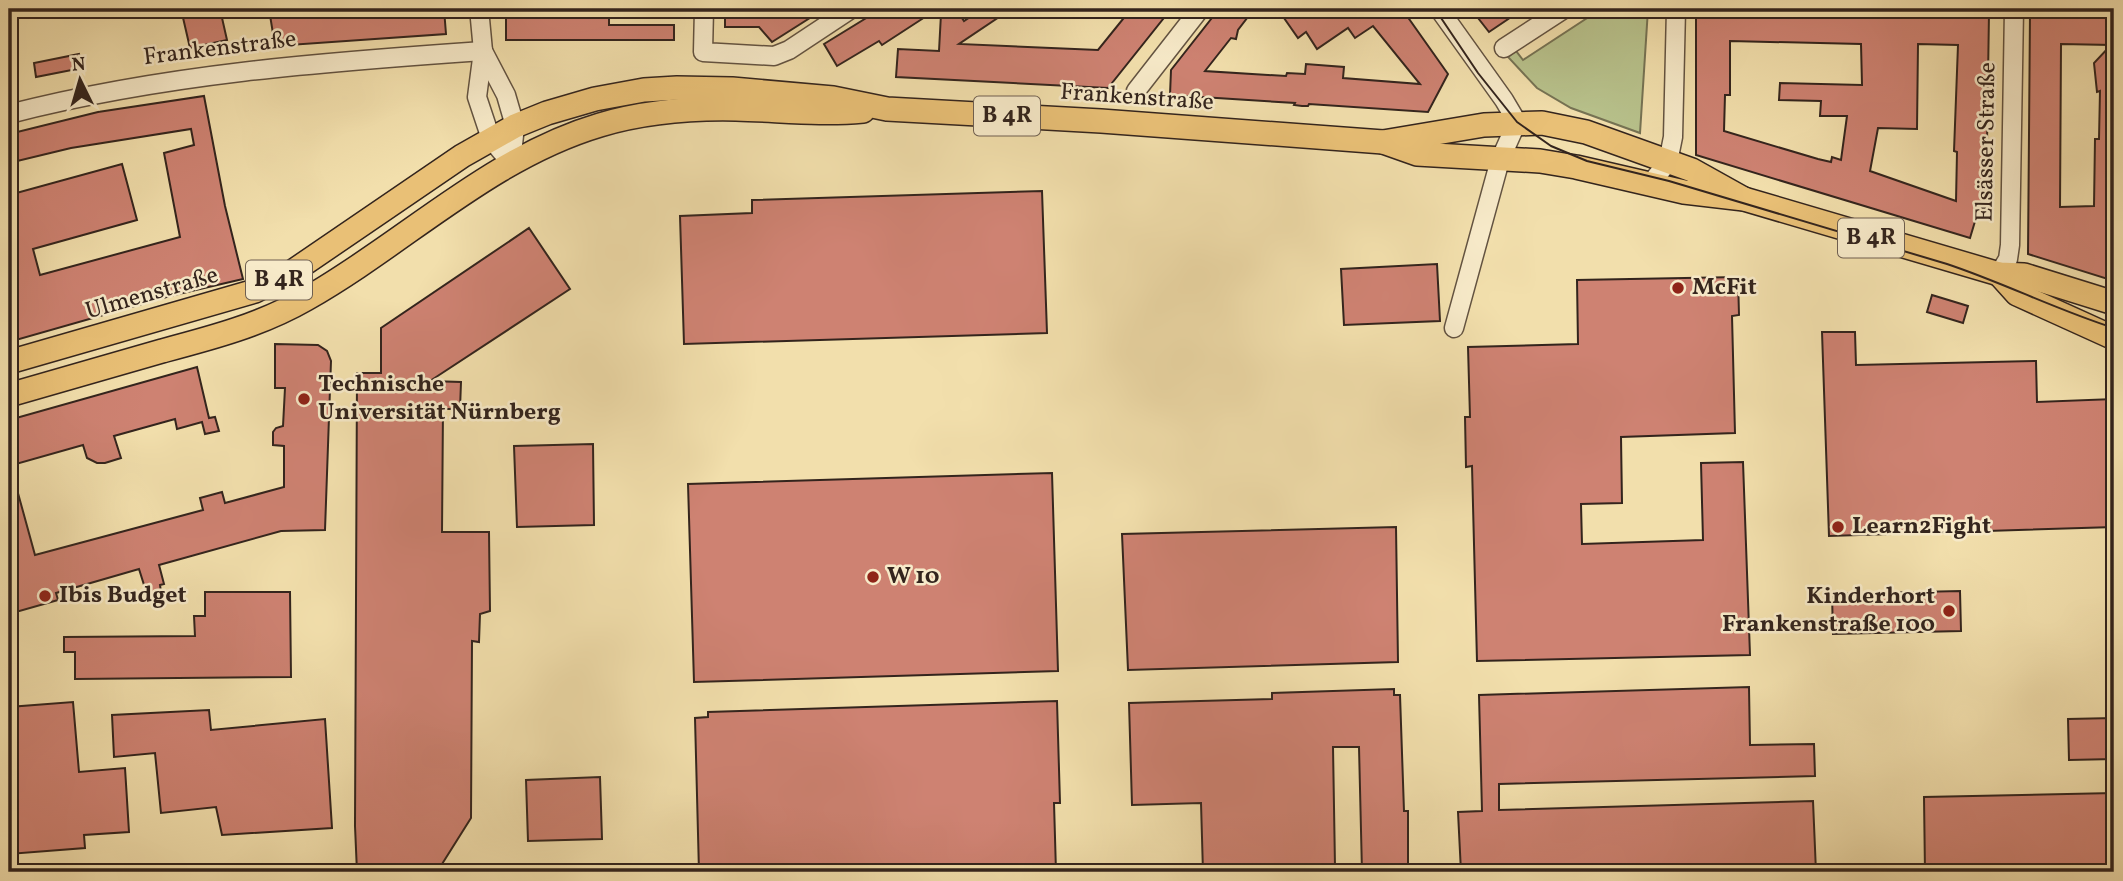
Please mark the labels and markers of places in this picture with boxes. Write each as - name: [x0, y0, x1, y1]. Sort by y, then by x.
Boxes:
- place label: McFit: [1692, 271, 1757, 305]
- marker: McFit: [1670, 280, 1686, 296]
- place label: Technische Universität Nürnberg: [318, 368, 561, 430]
- marker: Technische Universität Nürnberg: [296, 391, 312, 407]
- place label: Learn2Fight: [1852, 510, 1991, 544]
- marker: Learn2Fight: [1830, 519, 1846, 535]
- place label: W 10: [887, 560, 940, 594]
- marker: W 10: [865, 569, 881, 585]
- place label: Ibis Budget: [59, 579, 187, 613]
- place label: Kinderhort Frankenstraße 100: [1722, 580, 1935, 642]
- marker: Ibis Budget: [37, 588, 53, 604]
- marker: Kinderhort Frankenstraße 100: [1941, 603, 1957, 619]

